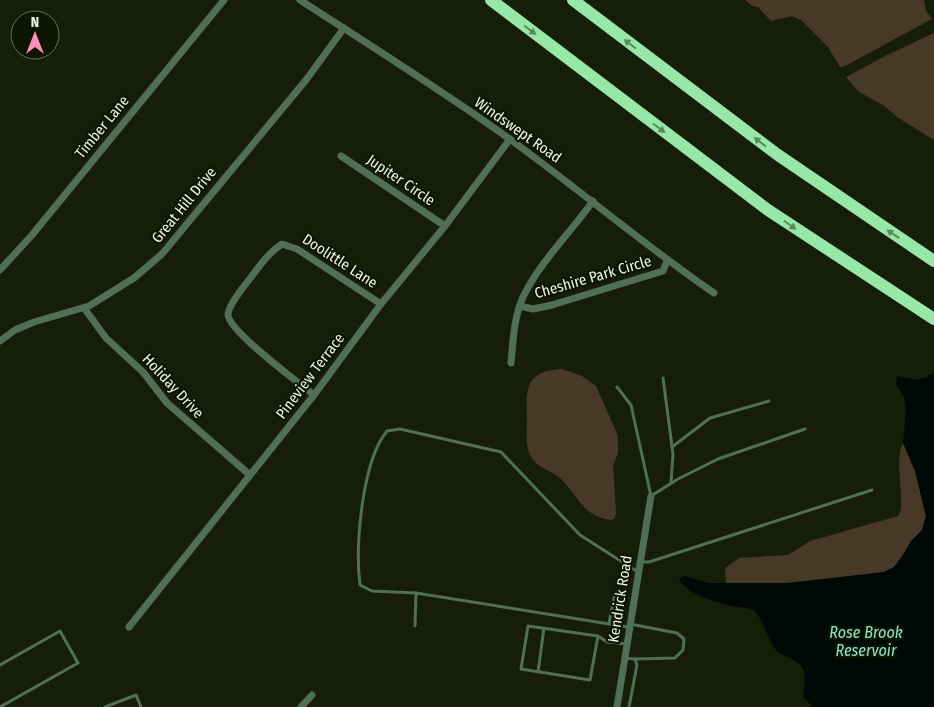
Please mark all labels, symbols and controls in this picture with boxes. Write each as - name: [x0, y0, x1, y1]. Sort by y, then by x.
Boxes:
- north arrow: [10, 10, 60, 60]
- text: N: [31, 14, 39, 31]
- one-way arrow: [523, 24, 536, 35]
- one-way arrow: [624, 38, 637, 49]
- street label: Timber Lane: [71, 92, 133, 162]
- street label: Windswept Road: [471, 93, 565, 167]
- one-way arrow: [652, 123, 665, 134]
- one-way arrow: [754, 136, 767, 147]
- street label: Jupiter Circle: [363, 151, 439, 209]
- street label: Great Hill Drive: [148, 163, 220, 247]
- one-way arrow: [783, 220, 797, 230]
- one-way arrow: [887, 229, 900, 239]
- street label: Doolittle Lane: [299, 230, 381, 292]
- street label: Cheshire Park Circle: [532, 252, 654, 302]
- street label: Pineview Terrace: [272, 330, 348, 422]
- street label: Holiday Drive: [139, 350, 207, 422]
- street label: Kendrick Road: [604, 554, 636, 644]
- water label: Rose Brook Reservoir: [829, 623, 903, 660]

